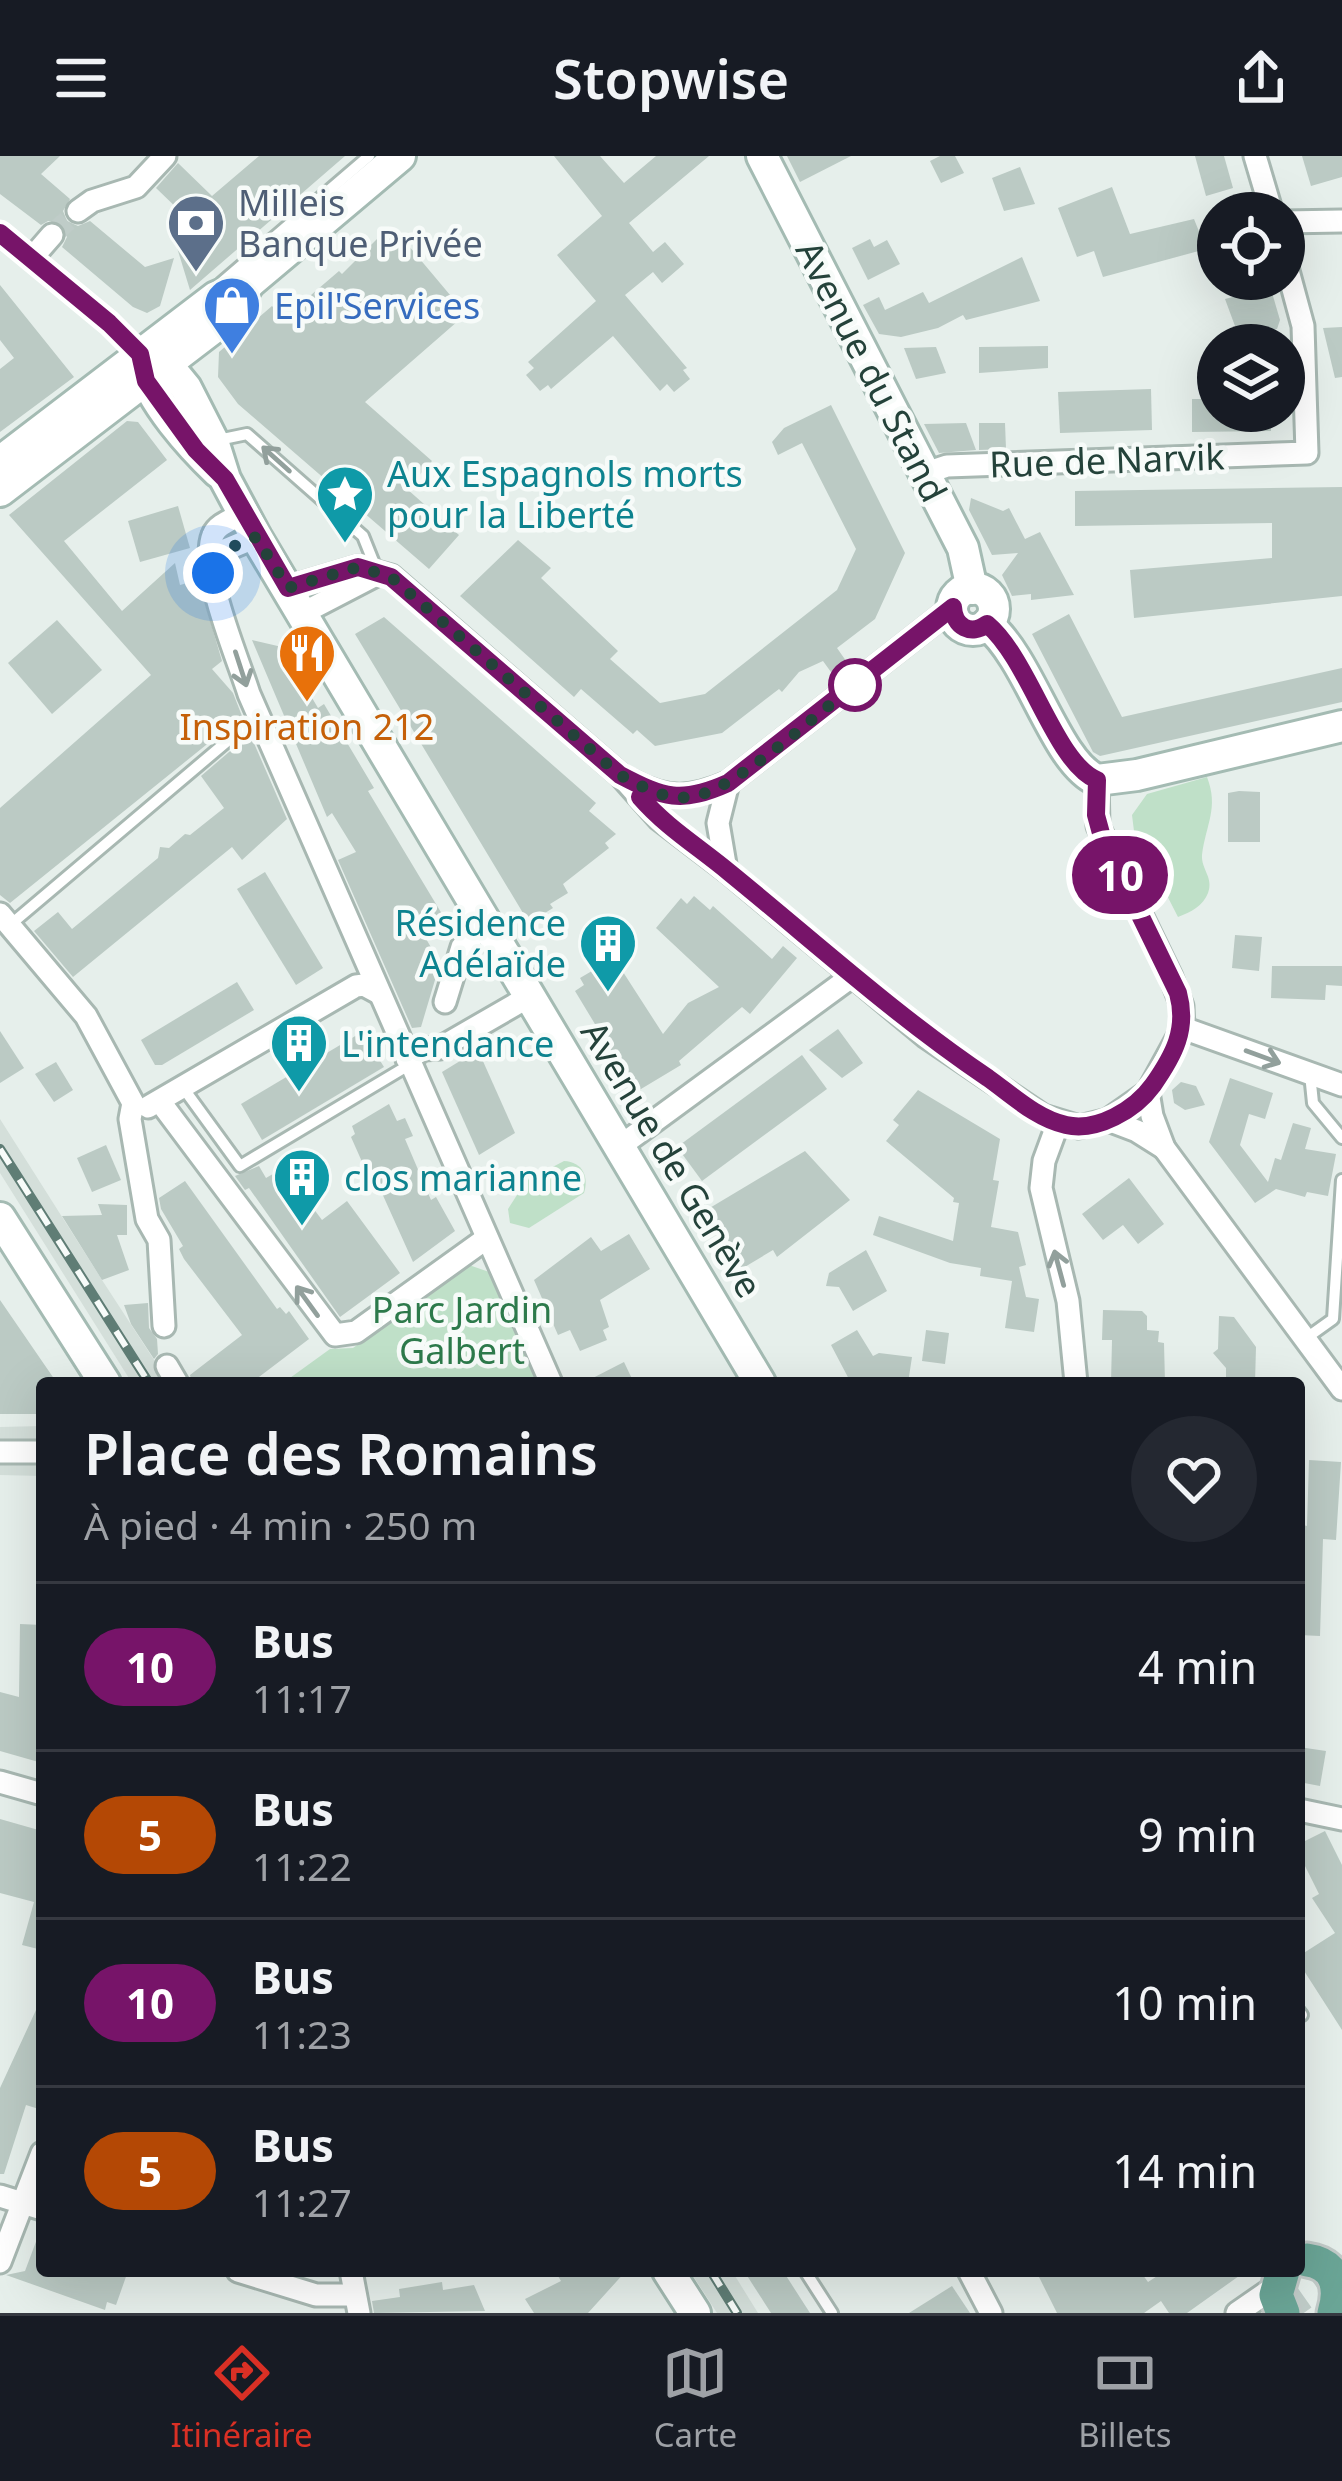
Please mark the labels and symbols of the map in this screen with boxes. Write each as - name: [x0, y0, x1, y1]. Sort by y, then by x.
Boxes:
- place label: Milleis Banque Privée: [238, 178, 483, 268]
- bank icon: Milleis Banque Privée: [165, 192, 227, 274]
- street label: Avenue du Stand: [785, 232, 959, 510]
- shop icon: Epil'Services: [201, 274, 263, 356]
- place label: Epil'Services: [274, 281, 480, 330]
- street label: Rue de Narvik: [989, 431, 1225, 489]
- one-way arrow: [261, 446, 292, 474]
- place label: Aux Espagnols morts pour la Liberté: [387, 449, 743, 539]
- place icon: Aux Espagnols morts pour la Liberté: [314, 463, 376, 545]
- your location: [183, 543, 243, 603]
- restaurant icon: Inspiration 212: [276, 622, 338, 704]
- one-way arrow: [232, 649, 254, 687]
- unlabelled marker: [830, 660, 880, 710]
- place label: Inspiration 212: [180, 702, 434, 751]
- line badge: 10: [1066, 836, 1174, 914]
- place label: Résidence Adélaïde: [394, 898, 566, 988]
- building icon: Résidence Adélaïde: [577, 912, 639, 994]
- building icon: L'intendance: [268, 1012, 330, 1094]
- street label: Avenue de Genève: [570, 1012, 774, 1306]
- place label: L'intendance: [341, 1019, 554, 1068]
- one-way arrow: [1243, 1047, 1280, 1069]
- building icon: clos marianne: [271, 1146, 333, 1228]
- place label: clos marianne: [344, 1153, 582, 1202]
- one-way arrow: [1047, 1249, 1069, 1287]
- one-way arrow: [294, 1285, 320, 1318]
- park label: Parc Jardin Galbert: [372, 1285, 552, 1375]

